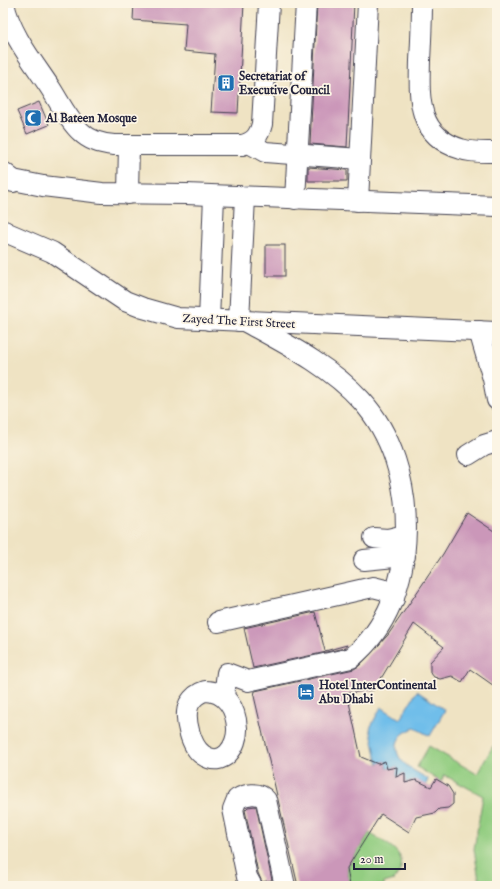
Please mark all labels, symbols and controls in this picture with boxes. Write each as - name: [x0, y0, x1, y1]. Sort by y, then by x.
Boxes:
- place label: Secretariat of Executive Council: [239, 69, 331, 98]
- building icon: Secretariat of Executive Council: [216, 73, 236, 93]
- mosque icon: Al Bateen Mosque: [23, 108, 43, 128]
- place label: Al Bateen Mosque: [45, 111, 137, 127]
- street label: Zayed The First Street: [182, 311, 296, 332]
- place label: Hotel InterContinental Abu Dhabi: [318, 678, 437, 707]
- hotel icon: Hotel InterContinental Abu Dhabi: [296, 682, 316, 702]
- scale bar: [354, 845, 405, 871]
- text: 20 m: [360, 852, 383, 867]

